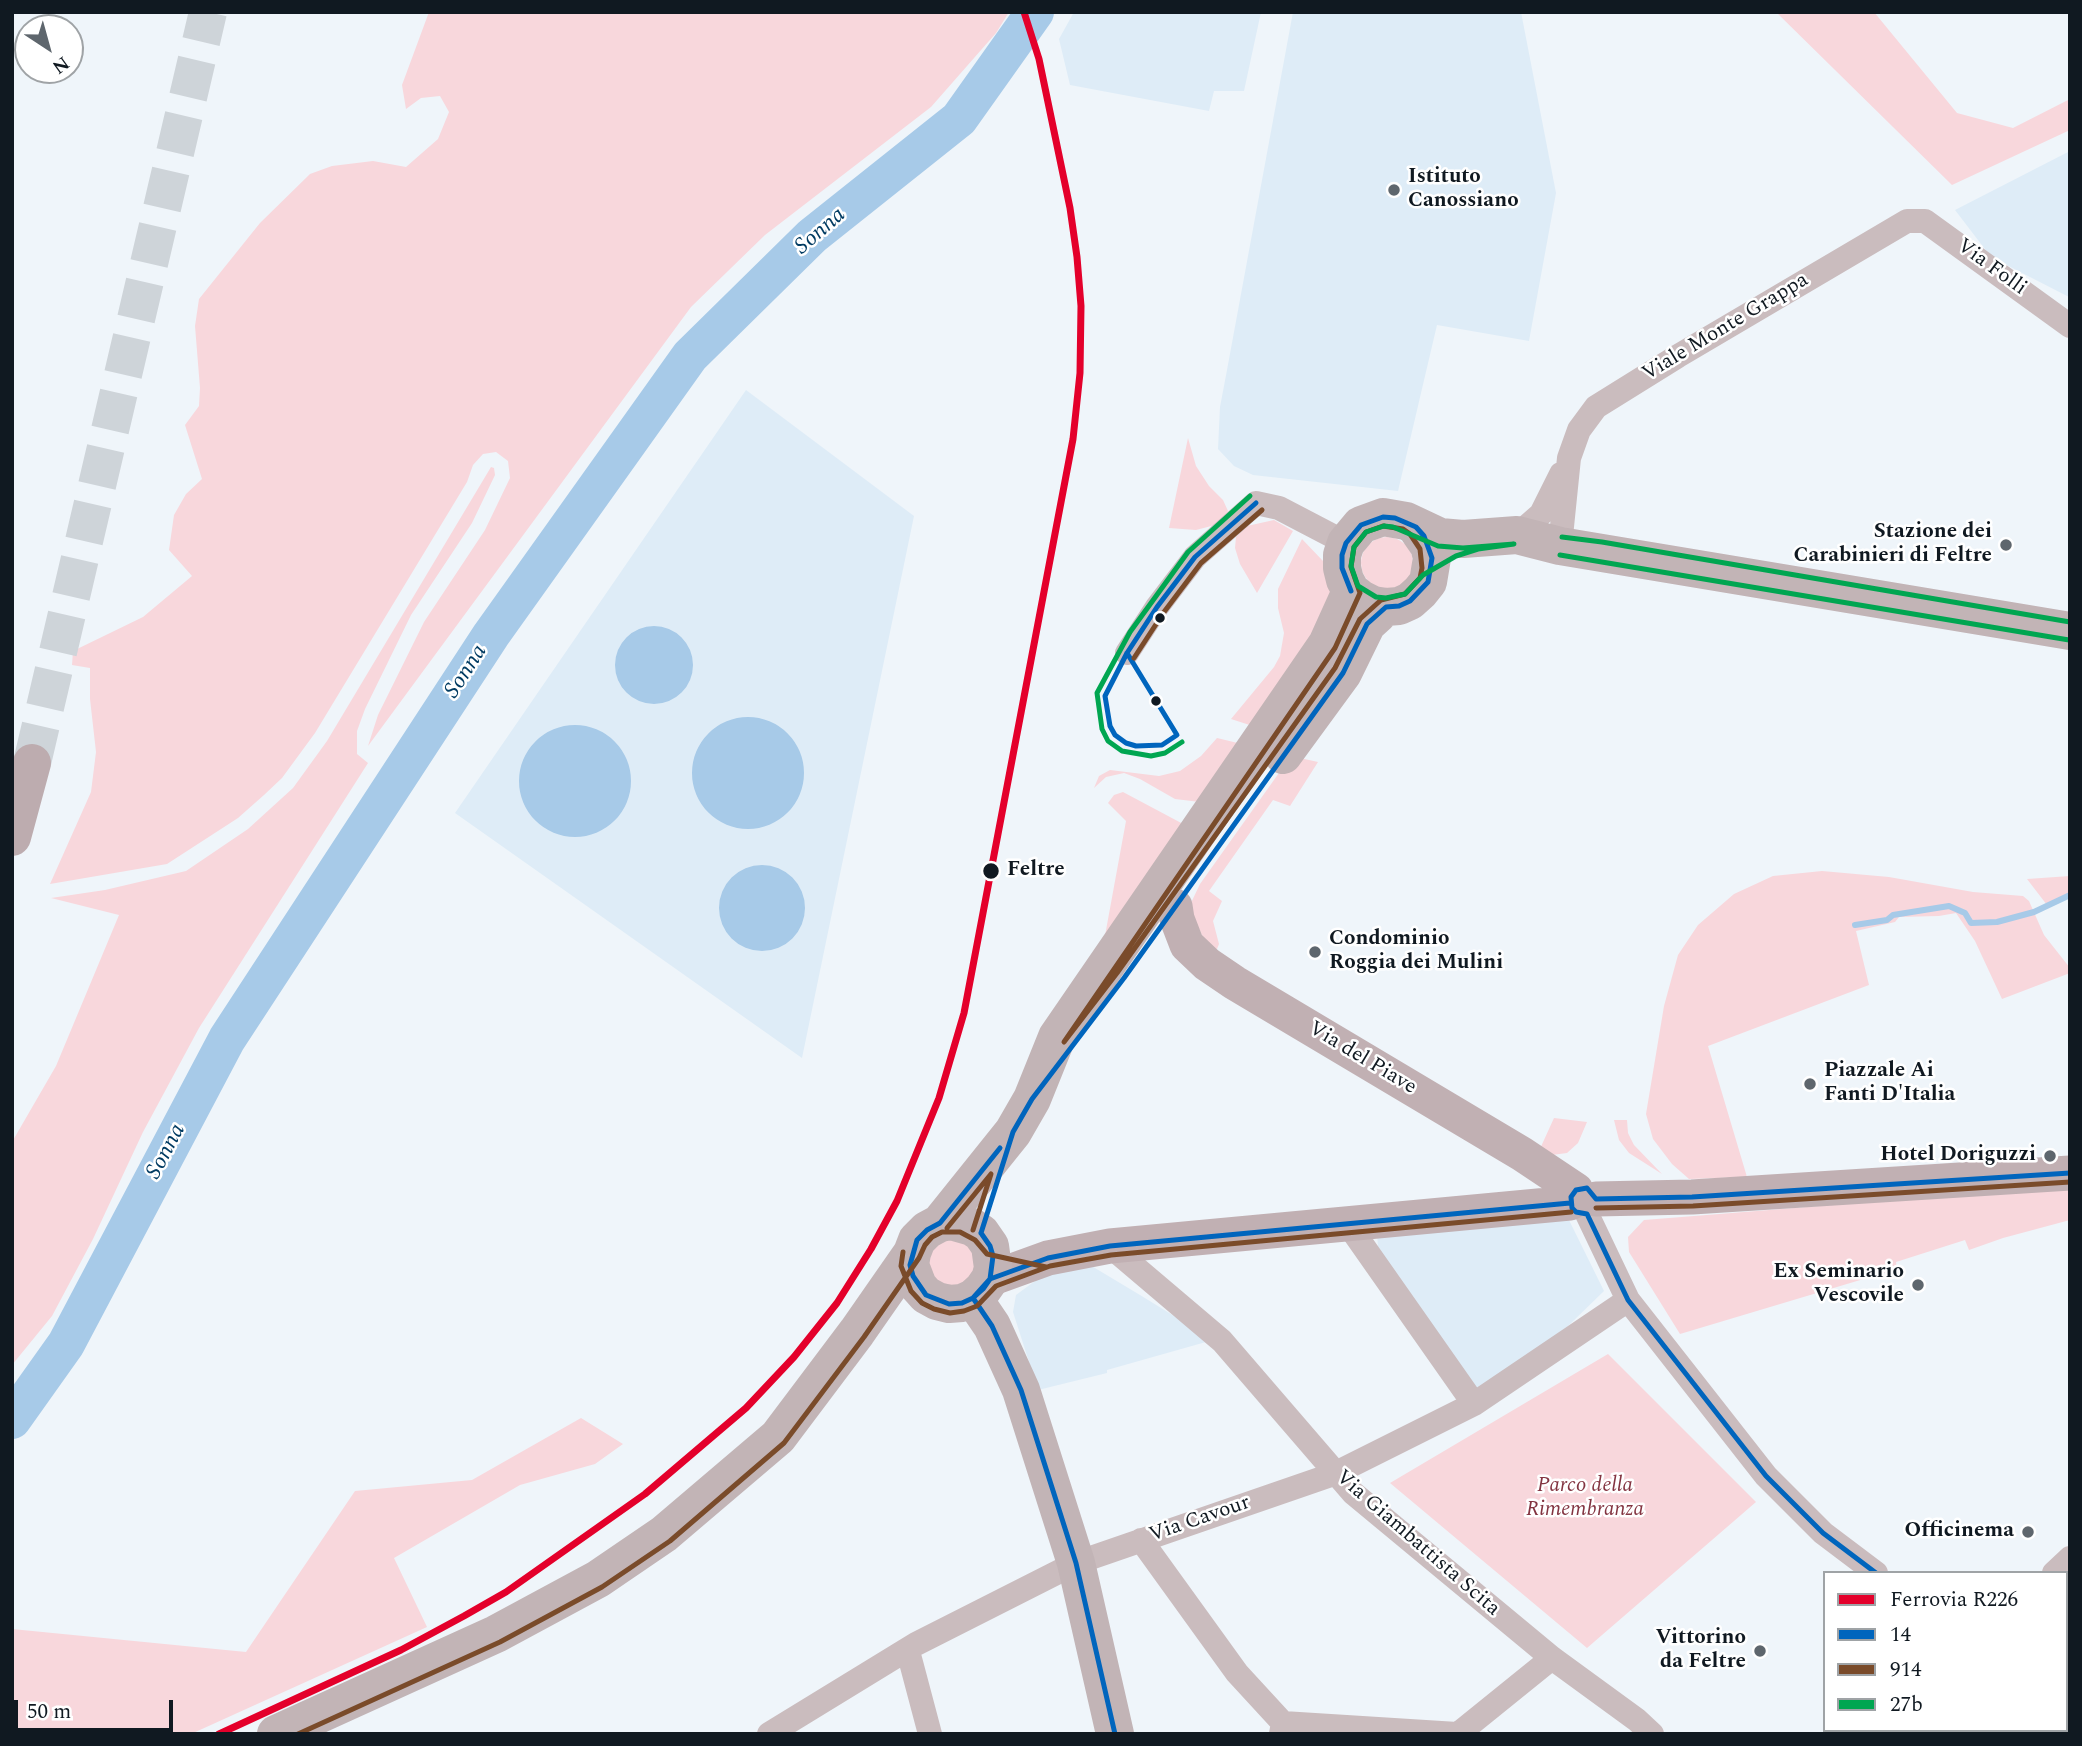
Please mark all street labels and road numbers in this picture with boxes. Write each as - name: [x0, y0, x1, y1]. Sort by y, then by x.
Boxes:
- street label: Via Folli: [1951, 234, 2031, 302]
- street label: Viale Monte Grappa: [1638, 268, 1814, 388]
- street label: Via del Piave: [1303, 1017, 1421, 1101]
- street label: Via Giambattista Scita: [1330, 1466, 1504, 1622]
- street label: Via Cavour: [1146, 1491, 1254, 1549]

